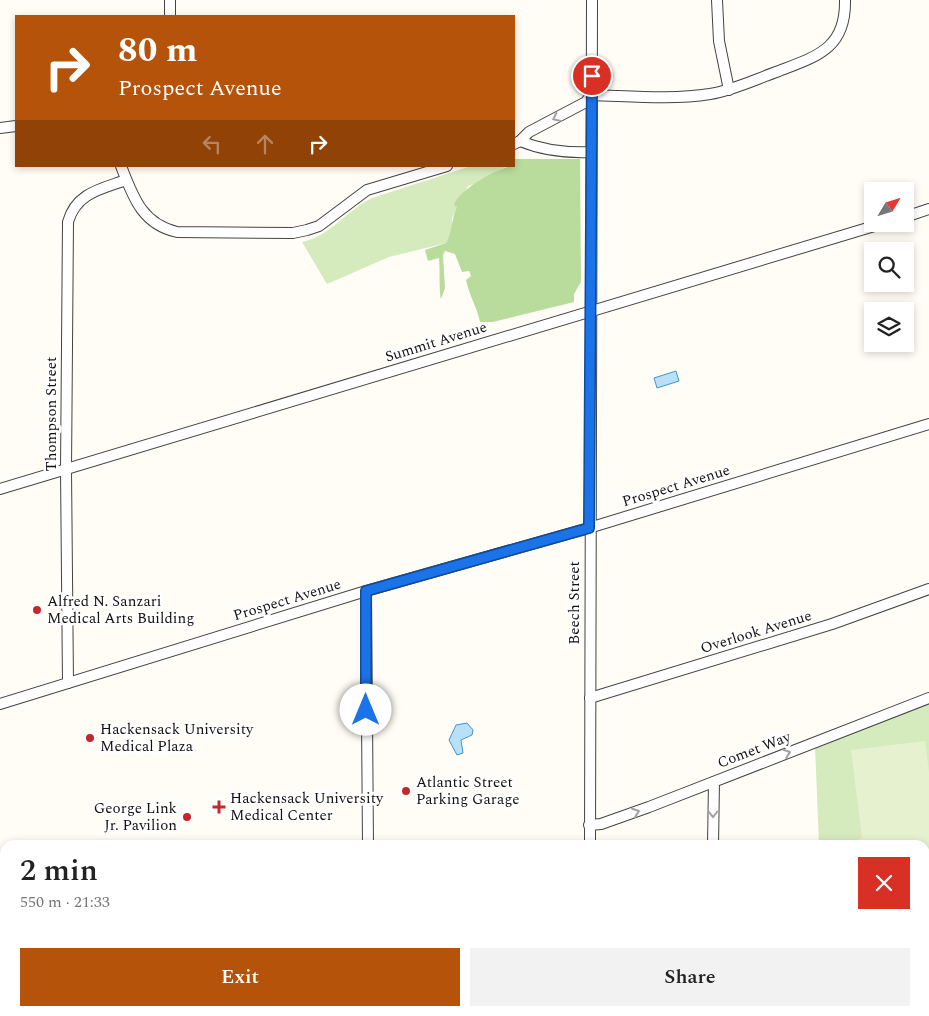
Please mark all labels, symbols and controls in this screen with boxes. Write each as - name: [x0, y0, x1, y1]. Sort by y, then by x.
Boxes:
- text: 80 m: [118, 24, 198, 77]
- icon: right: [35, 35, 100, 100]
- pin: [571, 55, 613, 97]
- icon: arrive: [578, 62, 606, 90]
- text: Prospect Avenue: [118, 72, 282, 105]
- one-way arrow: [552, 112, 561, 122]
- icon: left: [198, 130, 226, 158]
- icon: ahead: [251, 130, 279, 158]
- icon: right: [304, 130, 332, 158]
- north arrow: [864, 182, 914, 232]
- map controls: [864, 182, 914, 352]
- button: search: [864, 242, 914, 292]
- button: layers: [864, 302, 914, 352]
- street label: Summit Avenue: [382, 316, 490, 368]
- street label: Thompson Street: [40, 357, 63, 471]
- street label: Prospect Avenue: [619, 459, 733, 513]
- street label: Beech Street: [563, 561, 586, 645]
- street label: Prospect Avenue: [230, 573, 344, 627]
- place label: Alfred N. Sanzari Medical Arts Building: [47, 590, 194, 630]
- marker: Alfred N. Sanzari Medical Arts Building: [31, 604, 43, 616]
- street label: Overlook Avenue: [698, 604, 814, 660]
- position arrow: [339, 683, 391, 735]
- place label: Hackensack University Medical Plaza: [100, 718, 254, 758]
- street label: Comet Way: [714, 725, 795, 775]
- marker: Hackensack University Medical Plaza: [84, 732, 96, 744]
- one-way arrow: [782, 749, 791, 760]
- place label: Atlantic Street Parking Garage: [416, 771, 519, 811]
- marker: Atlantic Street Parking Garage: [400, 785, 412, 797]
- place label: Hackensack University Medical Center: [230, 787, 384, 827]
- place label: George Link Jr. Pavilion: [94, 797, 177, 837]
- marker: Hackensack University Medical Center: [212, 800, 226, 814]
- one-way arrow: [631, 808, 639, 818]
- one-way arrow: [708, 810, 719, 818]
- marker: George Link Jr. Pavilion: [181, 811, 193, 823]
- text: 2 min: [20, 848, 98, 894]
- button: close: [858, 857, 910, 909]
- text: 550 m · 21:33: [20, 890, 110, 914]
- button: Exit: [20, 948, 460, 1006]
- button: Share: [470, 948, 910, 1006]

